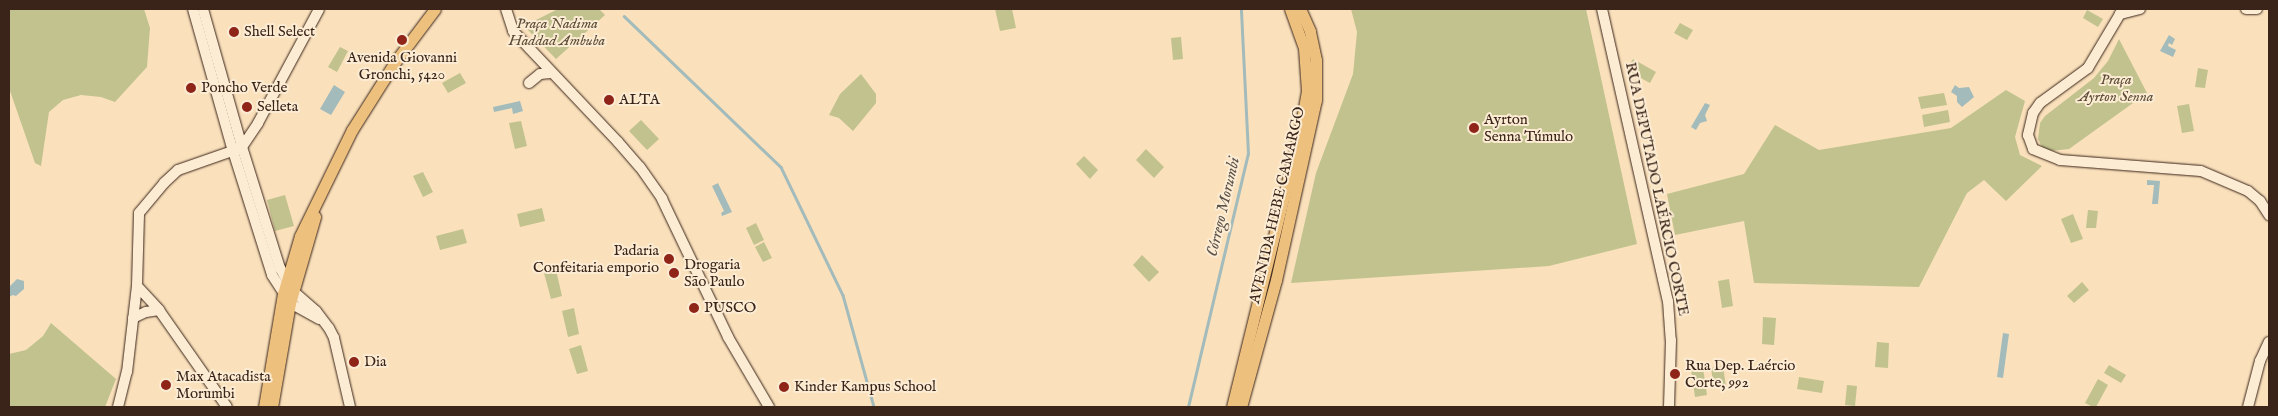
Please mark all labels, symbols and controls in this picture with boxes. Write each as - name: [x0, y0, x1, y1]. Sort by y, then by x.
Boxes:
- park label: Praça Nadima Haddad Ambuba: [509, 14, 605, 49]
- place label: Shell Select: [244, 23, 315, 41]
- marker: Shell Select: [228, 26, 240, 38]
- marker: Avenida Giovanni Gronchi, 5420: [396, 34, 408, 46]
- place label: Avenida Giovanni Gronchi, 5420: [347, 48, 457, 83]
- street label: RUA DEPUTADO LAÉRCIO CORTE: [1621, 60, 1693, 318]
- park label: Praça Ayrton Senna: [2078, 70, 2154, 105]
- place label: Poncho Verde: [201, 79, 287, 97]
- marker: Poncho Verde: [185, 82, 197, 94]
- place label: ALTA: [619, 91, 660, 109]
- marker: ALTA: [603, 94, 615, 106]
- place label: Selleta: [257, 98, 298, 116]
- marker: Selleta: [241, 101, 253, 113]
- street label: AVENIDA HEBE CAMARGO: [1246, 105, 1308, 305]
- place label: Ayrton Senna Túmulo: [1484, 110, 1573, 145]
- marker: Ayrton Senna Túmulo: [1468, 122, 1480, 134]
- water label: Córrego Morumbi: [1203, 155, 1245, 259]
- place label: Padaria Confeitaria emporio: [533, 241, 659, 276]
- marker: Padaria Confeitaria emporio: [663, 253, 675, 265]
- place label: Drogaria São Paulo: [684, 255, 744, 290]
- marker: Drogaria São Paulo: [668, 267, 680, 279]
- place label: PUSCO: [704, 299, 756, 317]
- marker: PUSCO: [688, 302, 700, 314]
- place label: Dia: [364, 353, 387, 371]
- marker: Dia: [348, 356, 360, 368]
- place label: Rua Dep. Laércio Corte, 992: [1685, 356, 1795, 391]
- place label: Max Atacadista Morumbi: [176, 367, 271, 402]
- marker: Rua Dep. Laércio Corte, 992: [1669, 368, 1681, 380]
- place label: Kinder Kampus School: [794, 378, 936, 396]
- marker: Max Atacadista Morumbi: [160, 379, 172, 391]
- marker: Kinder Kampus School: [778, 381, 790, 393]

